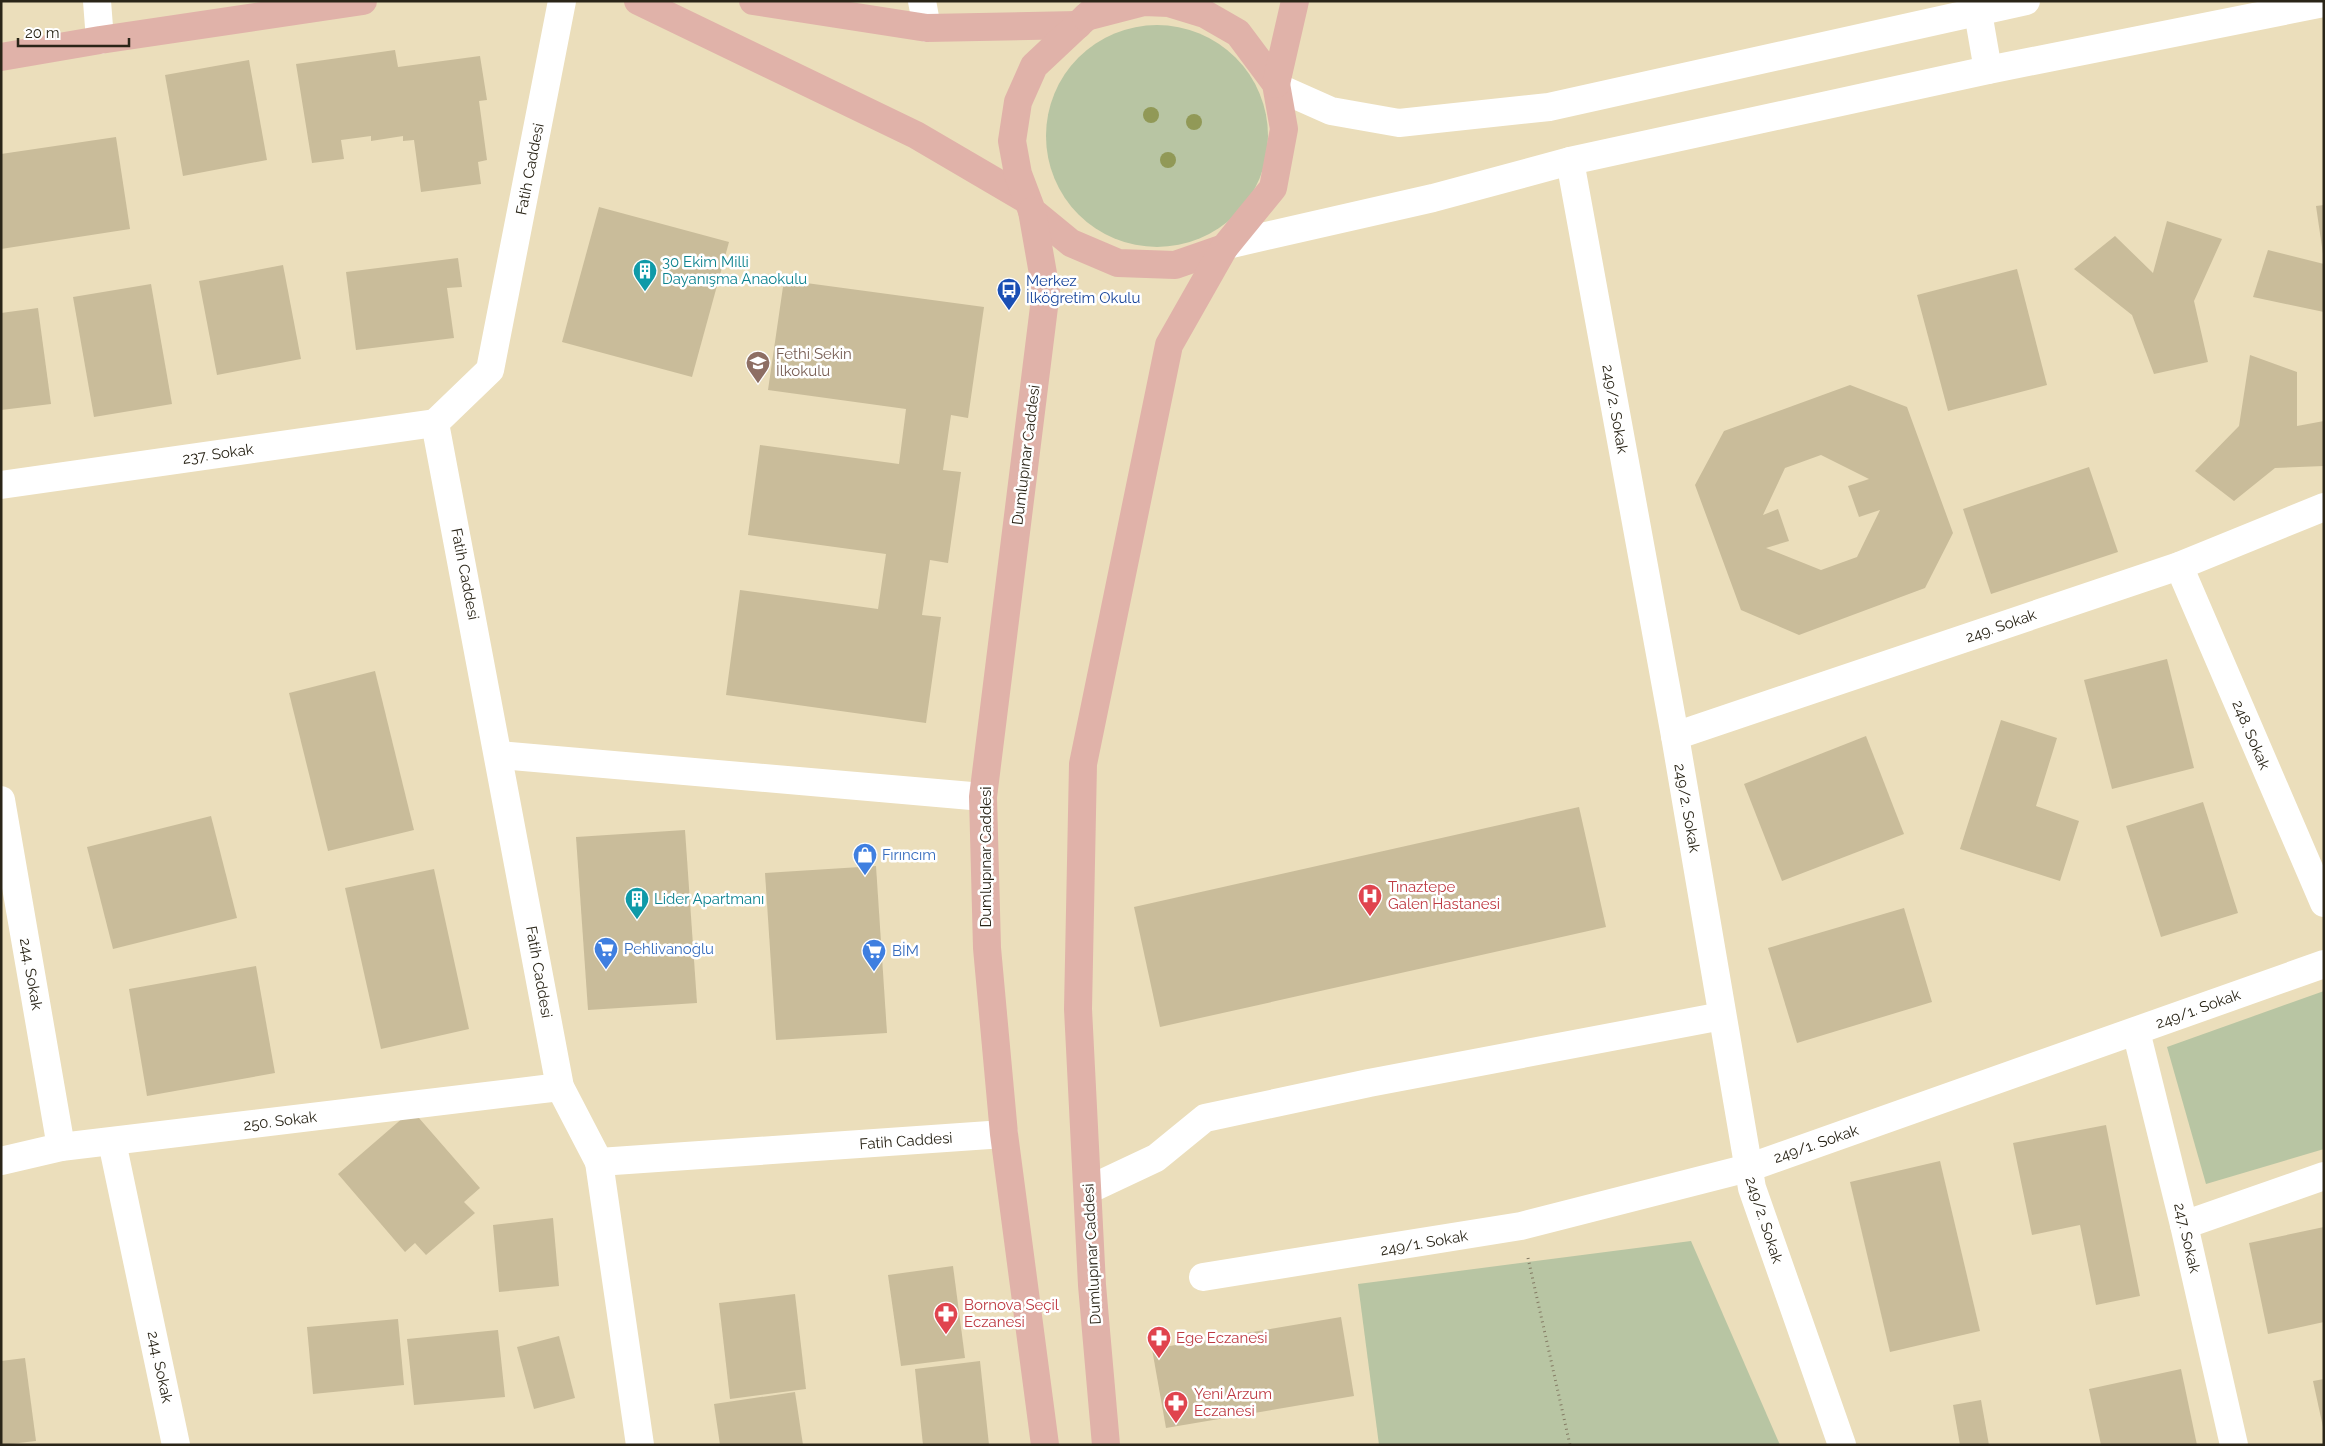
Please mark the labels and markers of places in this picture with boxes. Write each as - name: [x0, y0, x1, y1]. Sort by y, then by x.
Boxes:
- place label: 30 Ekim Milli Dayanışma Anaokulu: [662, 253, 807, 288]
- building icon: 30 Ekim Milli Dayanışma Anaokulu: [632, 258, 658, 292]
- place label: Merkez İlköğretim Okulu: [1026, 272, 1140, 307]
- bus stop icon: Merkez İlköğretim Okulu: [996, 277, 1022, 311]
- place label: Fethi Sekin İlkokulu: [776, 345, 852, 380]
- school or university icon: Fethi Sekin İlkokulu: [745, 350, 771, 384]
- shop icon: Fırıncım: [852, 842, 878, 876]
- place label: Fırıncım: [882, 846, 936, 864]
- place label: Tınaztepe Galen Hastanesi: [1388, 878, 1500, 913]
- hospital icon: Tınaztepe Galen Hastanesi: [1357, 883, 1383, 917]
- building icon: Lider Apartmanı: [624, 886, 650, 920]
- place label: Lider Apartmanı: [654, 890, 764, 908]
- supermarket icon: Pehlivanoğlu: [593, 936, 619, 970]
- supermarket icon: BİM: [861, 938, 887, 972]
- place label: Pehlivanoğlu: [624, 940, 714, 958]
- place label: BİM: [892, 941, 919, 960]
- place label: Bornova Seçil Eczanesi: [964, 1296, 1060, 1331]
- pharmacy icon: Bornova Seçil Eczanesi: [933, 1301, 959, 1335]
- pharmacy icon: Ege Eczanesi: [1146, 1325, 1172, 1359]
- place label: Ege Eczanesi: [1176, 1329, 1268, 1347]
- place label: Yeni Arzum Eczanesi: [1194, 1385, 1272, 1420]
- pharmacy icon: Yeni Arzum Eczanesi: [1163, 1390, 1189, 1424]

